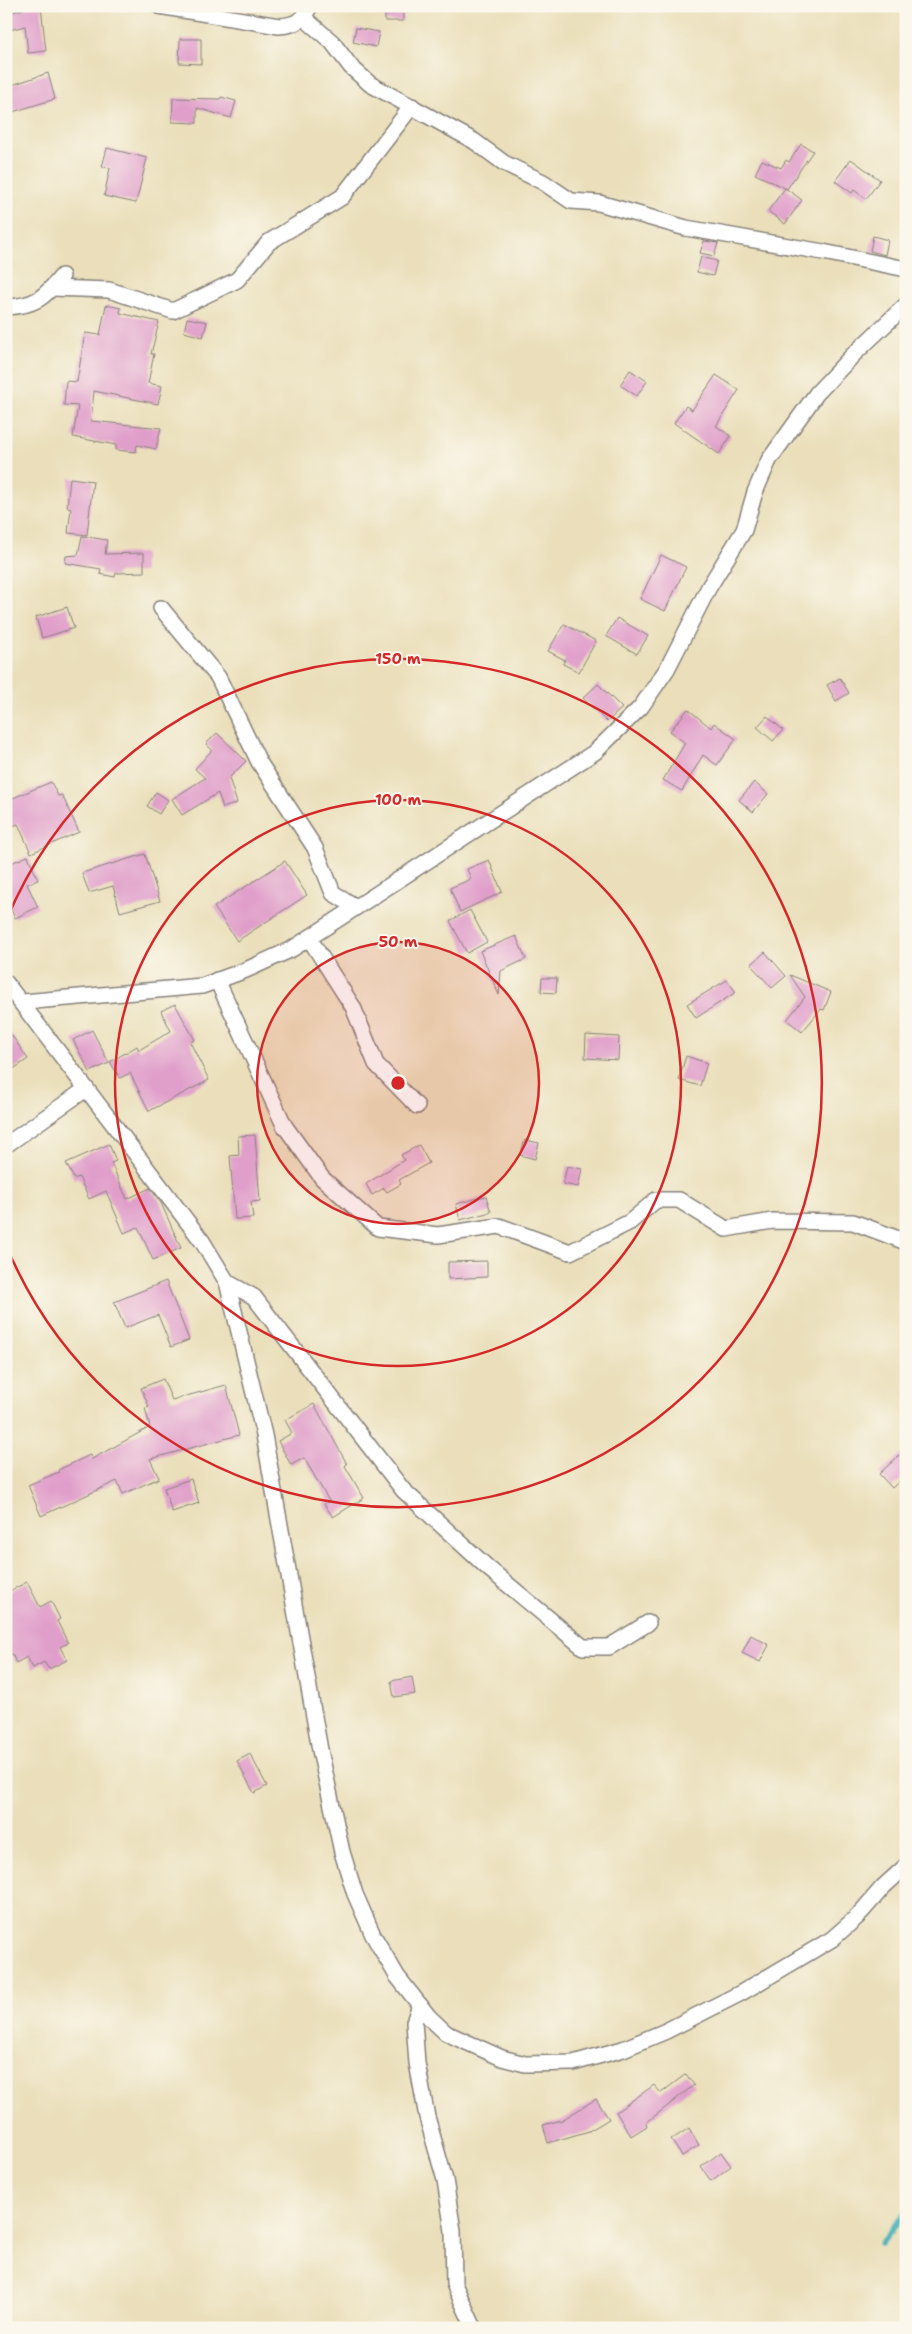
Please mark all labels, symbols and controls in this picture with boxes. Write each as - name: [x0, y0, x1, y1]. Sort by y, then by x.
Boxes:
- text: 150 m: [375, 649, 421, 669]
- text: 100 m: [375, 790, 421, 810]
- text: 50 m: [379, 932, 418, 952]
- centre of rings: [389, 1074, 407, 1092]

